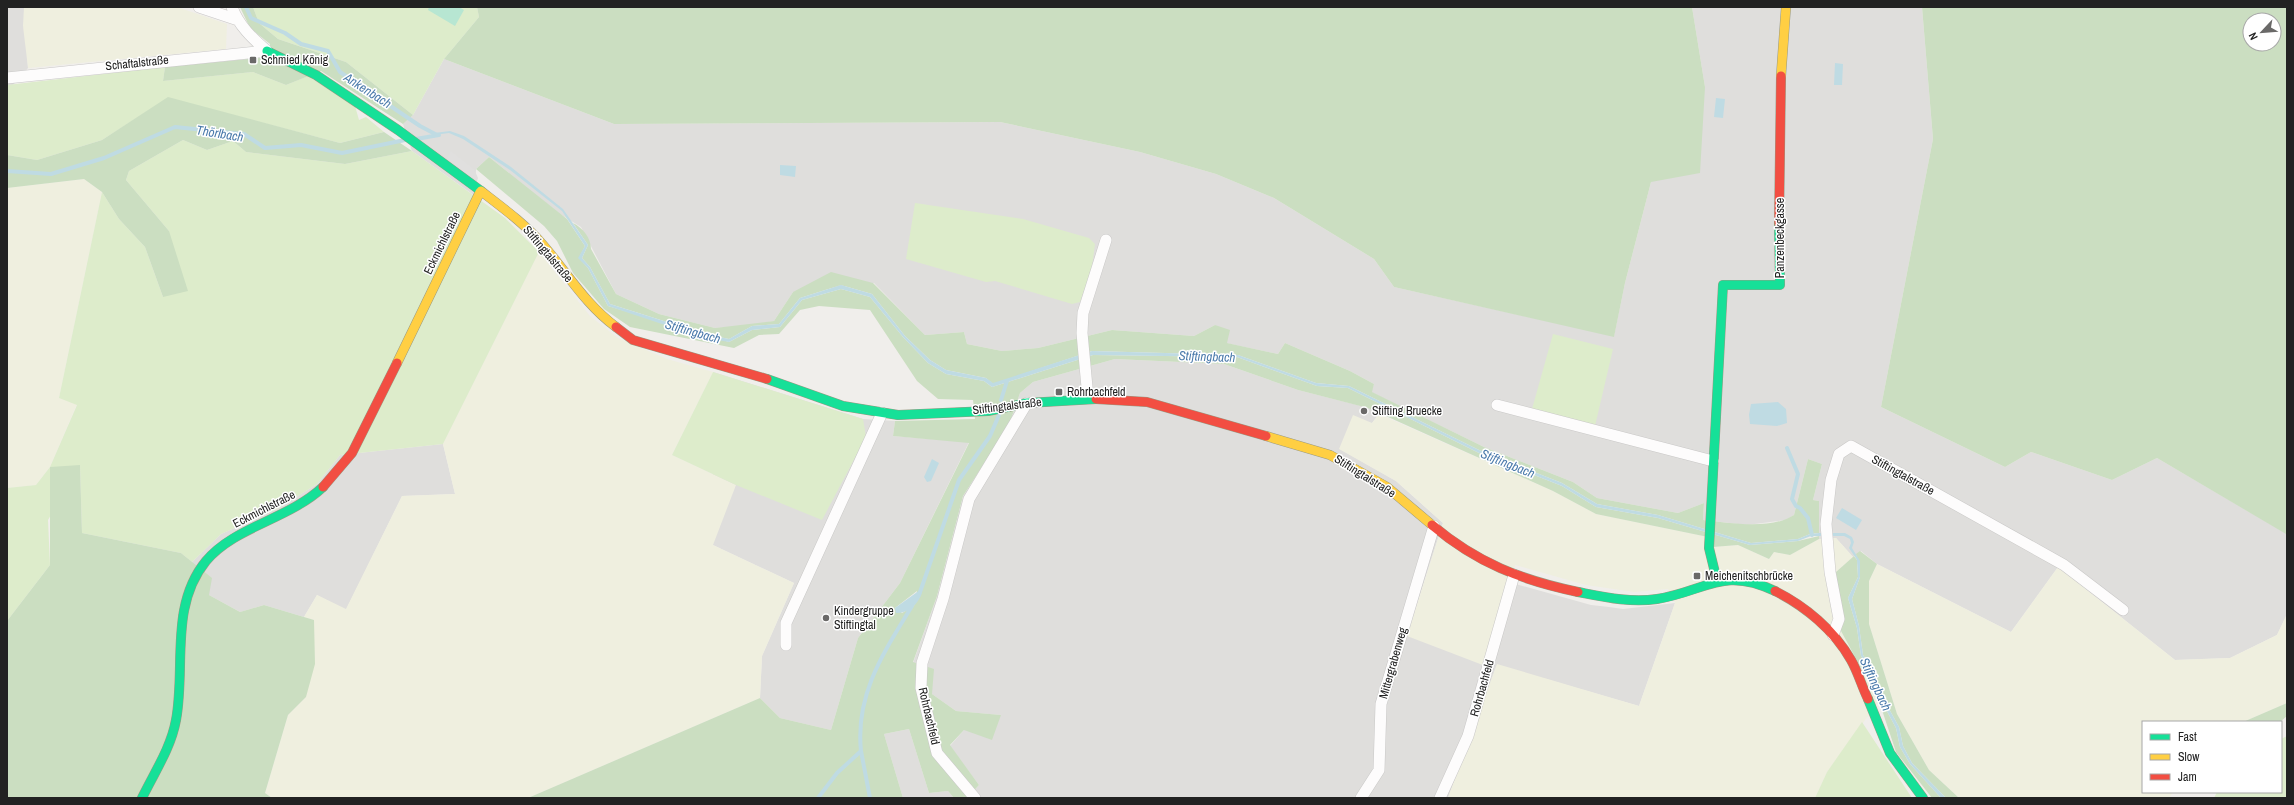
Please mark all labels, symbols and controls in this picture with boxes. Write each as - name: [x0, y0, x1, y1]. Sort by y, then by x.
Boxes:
- north arrow: [2242, 12, 2282, 52]
- text: N: [2245, 30, 2261, 42]
- street label: Schaftalstraße: [105, 52, 169, 74]
- place label: Schmied König: [261, 52, 329, 68]
- marker: Schmied König: [248, 55, 258, 65]
- water label: Ankenbach: [340, 68, 395, 112]
- water label: Thörlbach: [195, 121, 245, 146]
- street label: Panzenbeckgasse: [1772, 198, 1788, 278]
- street label: Eckmichlstraße: [420, 209, 464, 277]
- street label: Stiftingtalstraße: [520, 222, 576, 286]
- water label: Stiftingbach: [663, 315, 723, 348]
- water label: Stiftingbach: [1178, 347, 1236, 366]
- place label: Rohrbachfeld: [1067, 384, 1126, 400]
- marker: Rohrbachfeld: [1054, 387, 1064, 397]
- street label: Stiftingtalstraße: [972, 394, 1042, 418]
- place label: Stifting Bruecke: [1372, 403, 1442, 419]
- marker: Stifting Bruecke: [1359, 406, 1369, 416]
- water label: Stiftingbach: [1478, 445, 1537, 482]
- street label: Stiftingtalstraße: [1331, 451, 1399, 501]
- street label: Stiftingtalstraße: [1869, 451, 1937, 499]
- street label: Eckmichlstraße: [230, 486, 298, 532]
- place label: Meichenitschbrücke: [1705, 568, 1793, 584]
- marker: Meichenitschbrücke: [1692, 571, 1702, 581]
- place label: Kindergruppe Stiftingtal: [834, 603, 894, 633]
- marker: Kindergruppe Stiftingtal: [821, 613, 831, 623]
- street label: Mittergrabenweg: [1375, 625, 1411, 701]
- water label: Stiftingbach: [1856, 655, 1895, 714]
- street label: Rohrbachfeld: [1466, 658, 1498, 718]
- street label: Rohrbachfeld: [915, 686, 943, 746]
- legend: [2142, 721, 2282, 793]
- text: Fast: [2178, 729, 2197, 745]
- text: Slow: [2178, 749, 2200, 765]
- text: Jam: [2178, 769, 2197, 785]

